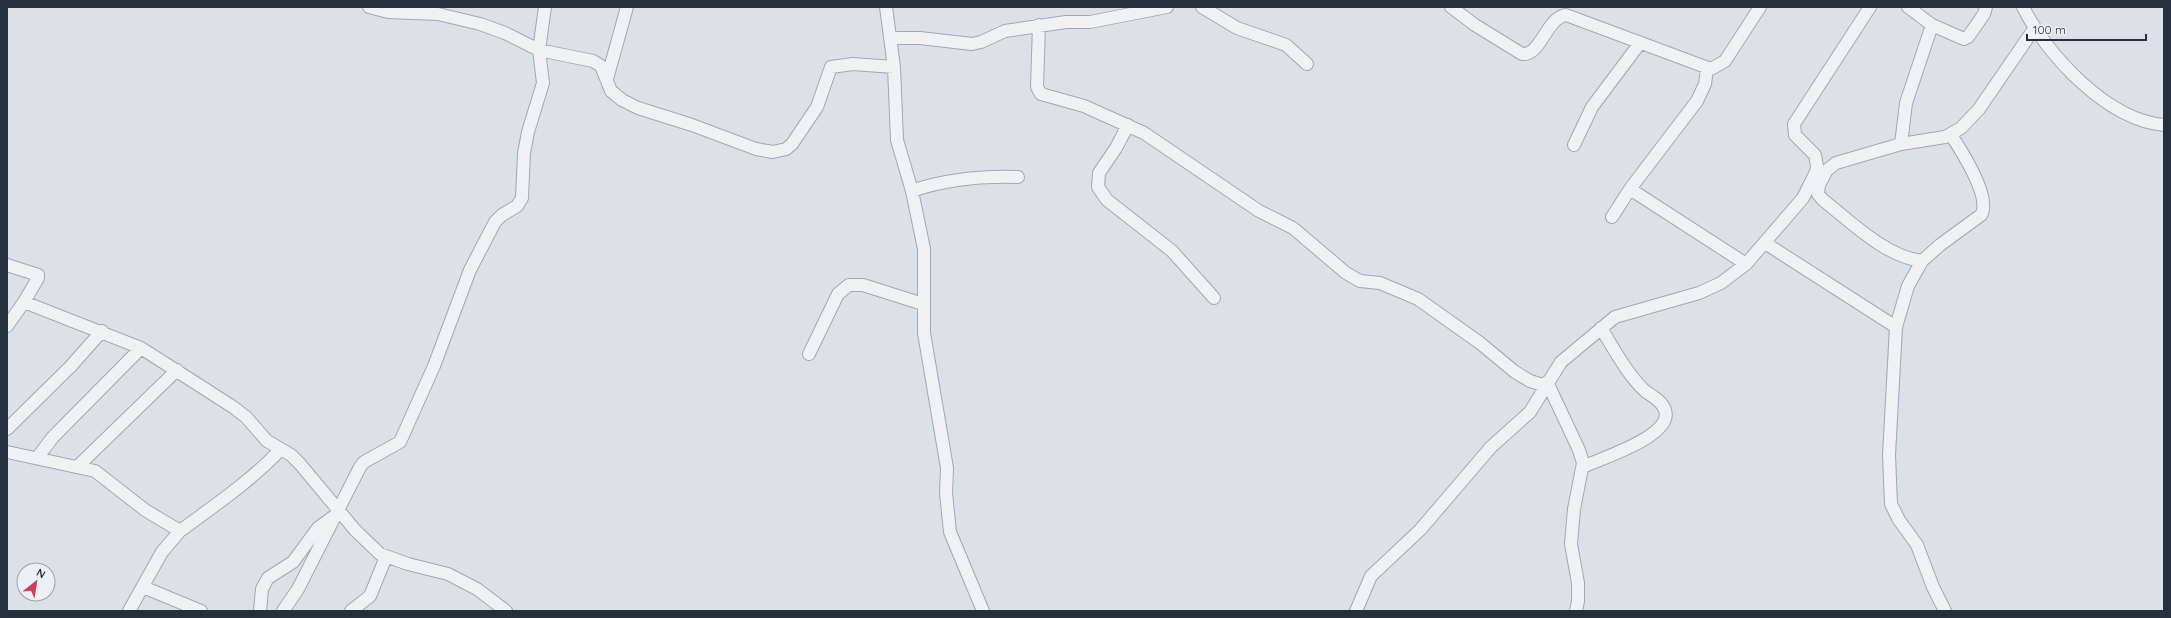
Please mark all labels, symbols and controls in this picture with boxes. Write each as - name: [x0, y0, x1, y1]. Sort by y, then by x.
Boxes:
- scale bar: [2027, 16, 2146, 42]
- text: 100 m: [2033, 22, 2066, 37]
- north arrow: [16, 562, 56, 602]
- text: N: [34, 565, 48, 581]

